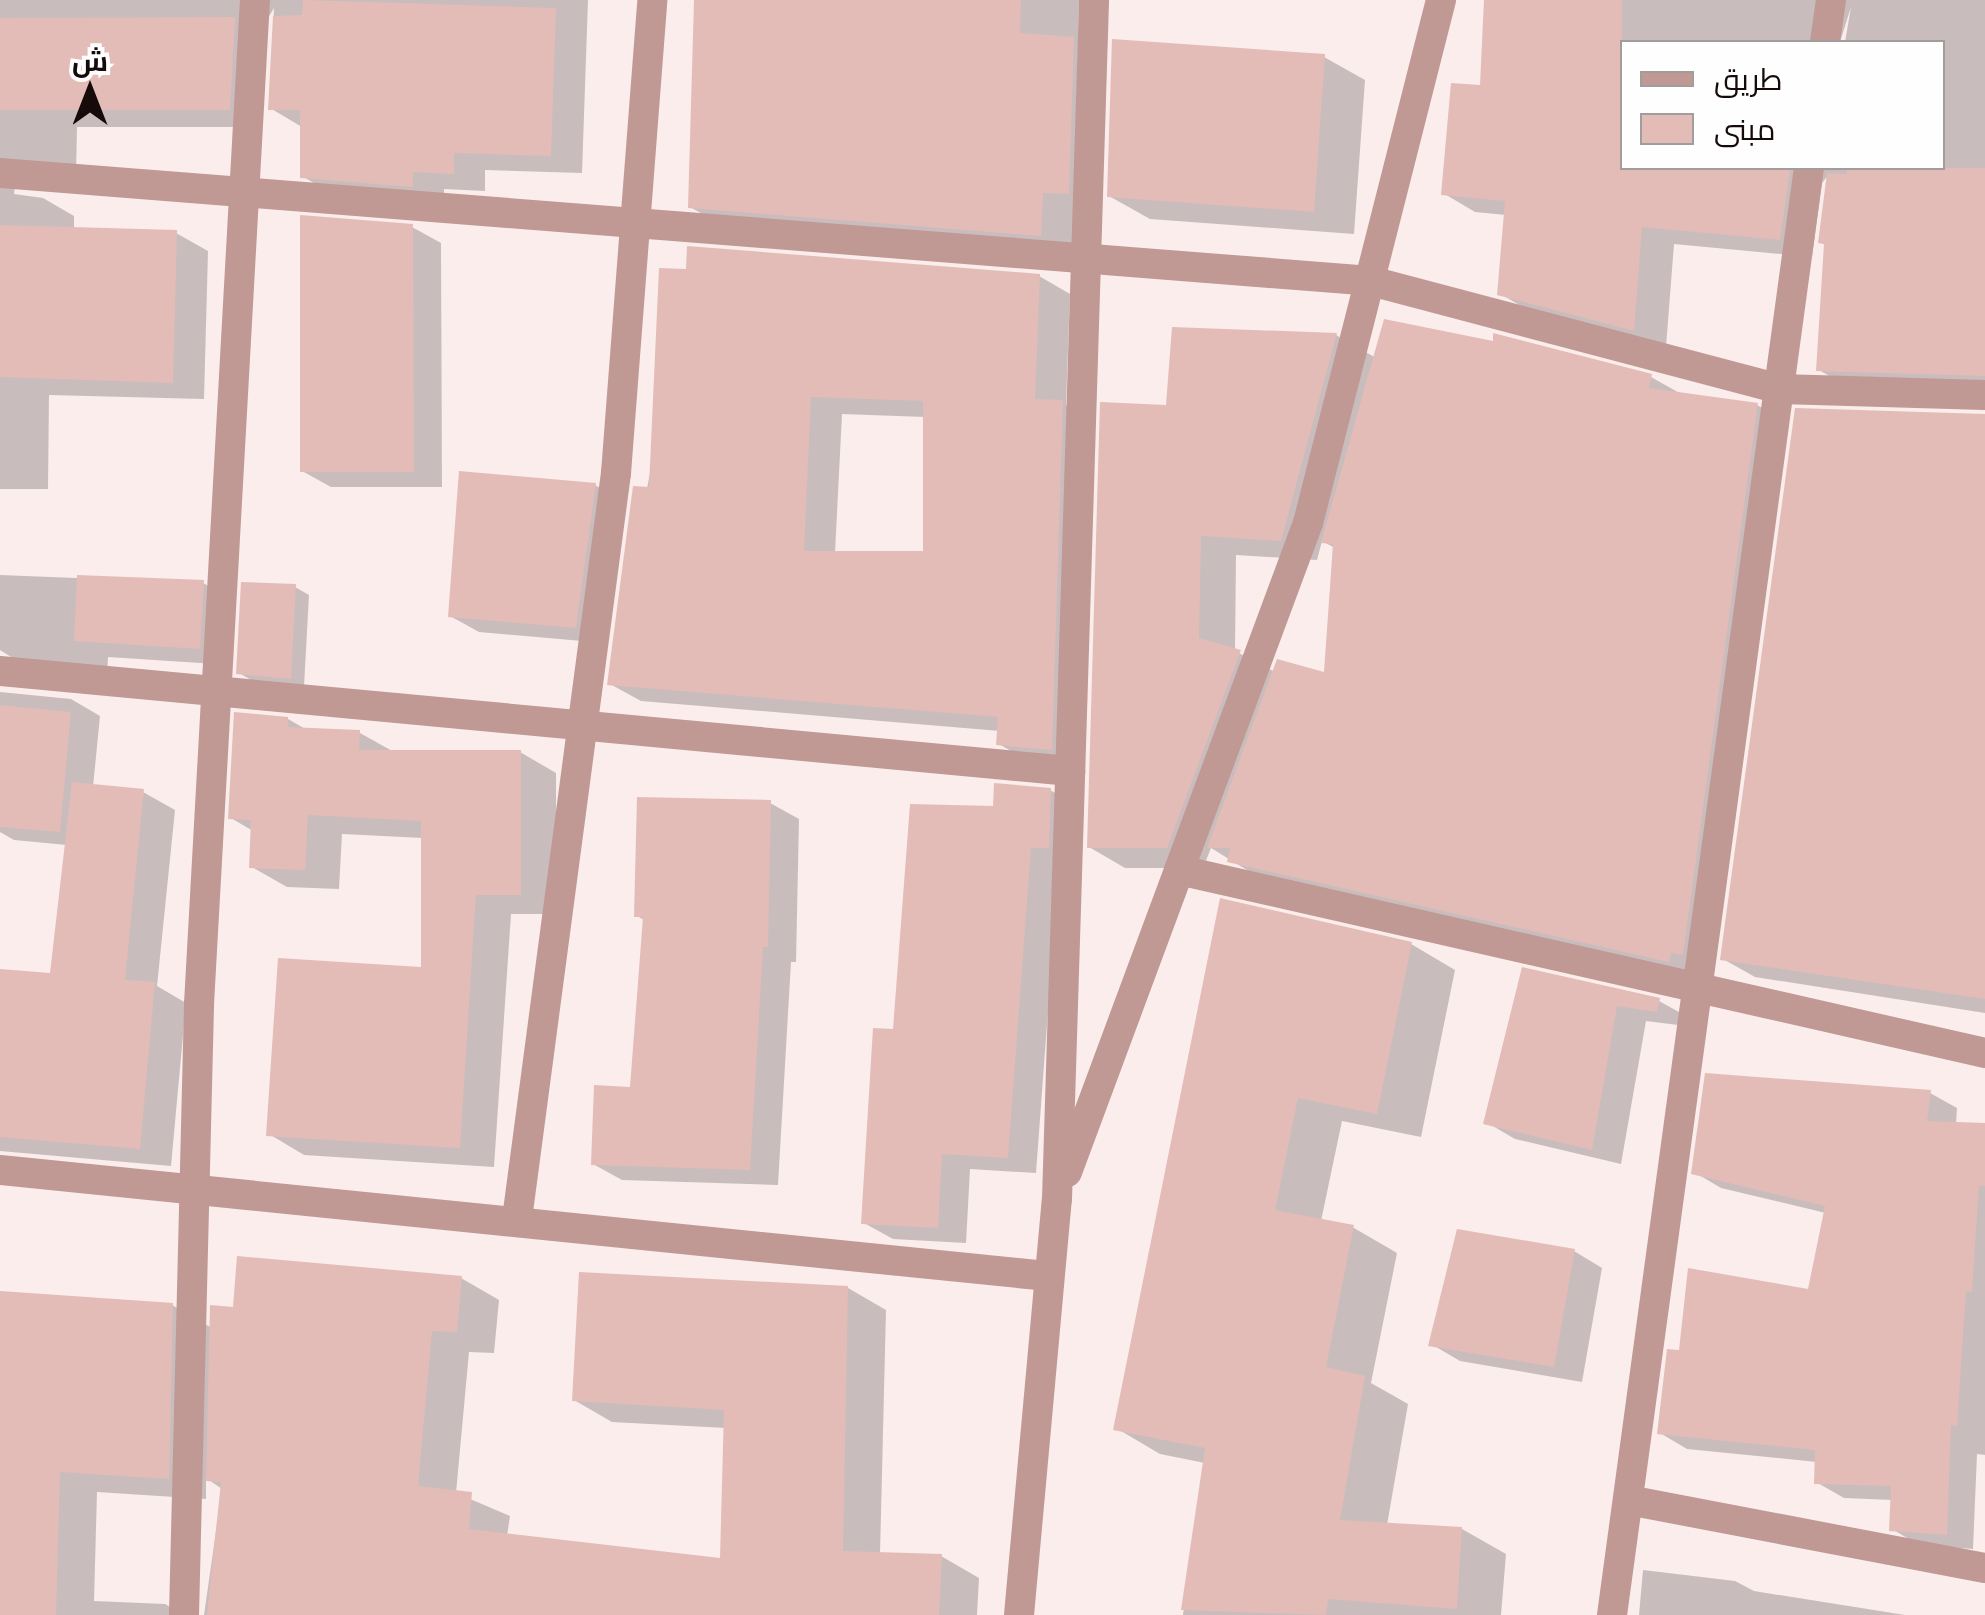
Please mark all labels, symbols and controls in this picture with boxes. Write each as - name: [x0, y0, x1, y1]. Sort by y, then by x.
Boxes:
- north arrow: [40, 40, 140, 140]
- legend: [1620, 40, 1945, 170]
- text: ش: [72, 43, 108, 77]
- text: طريق: [1714, 59, 1783, 96]
- text: مبنى: [1714, 109, 1775, 146]

